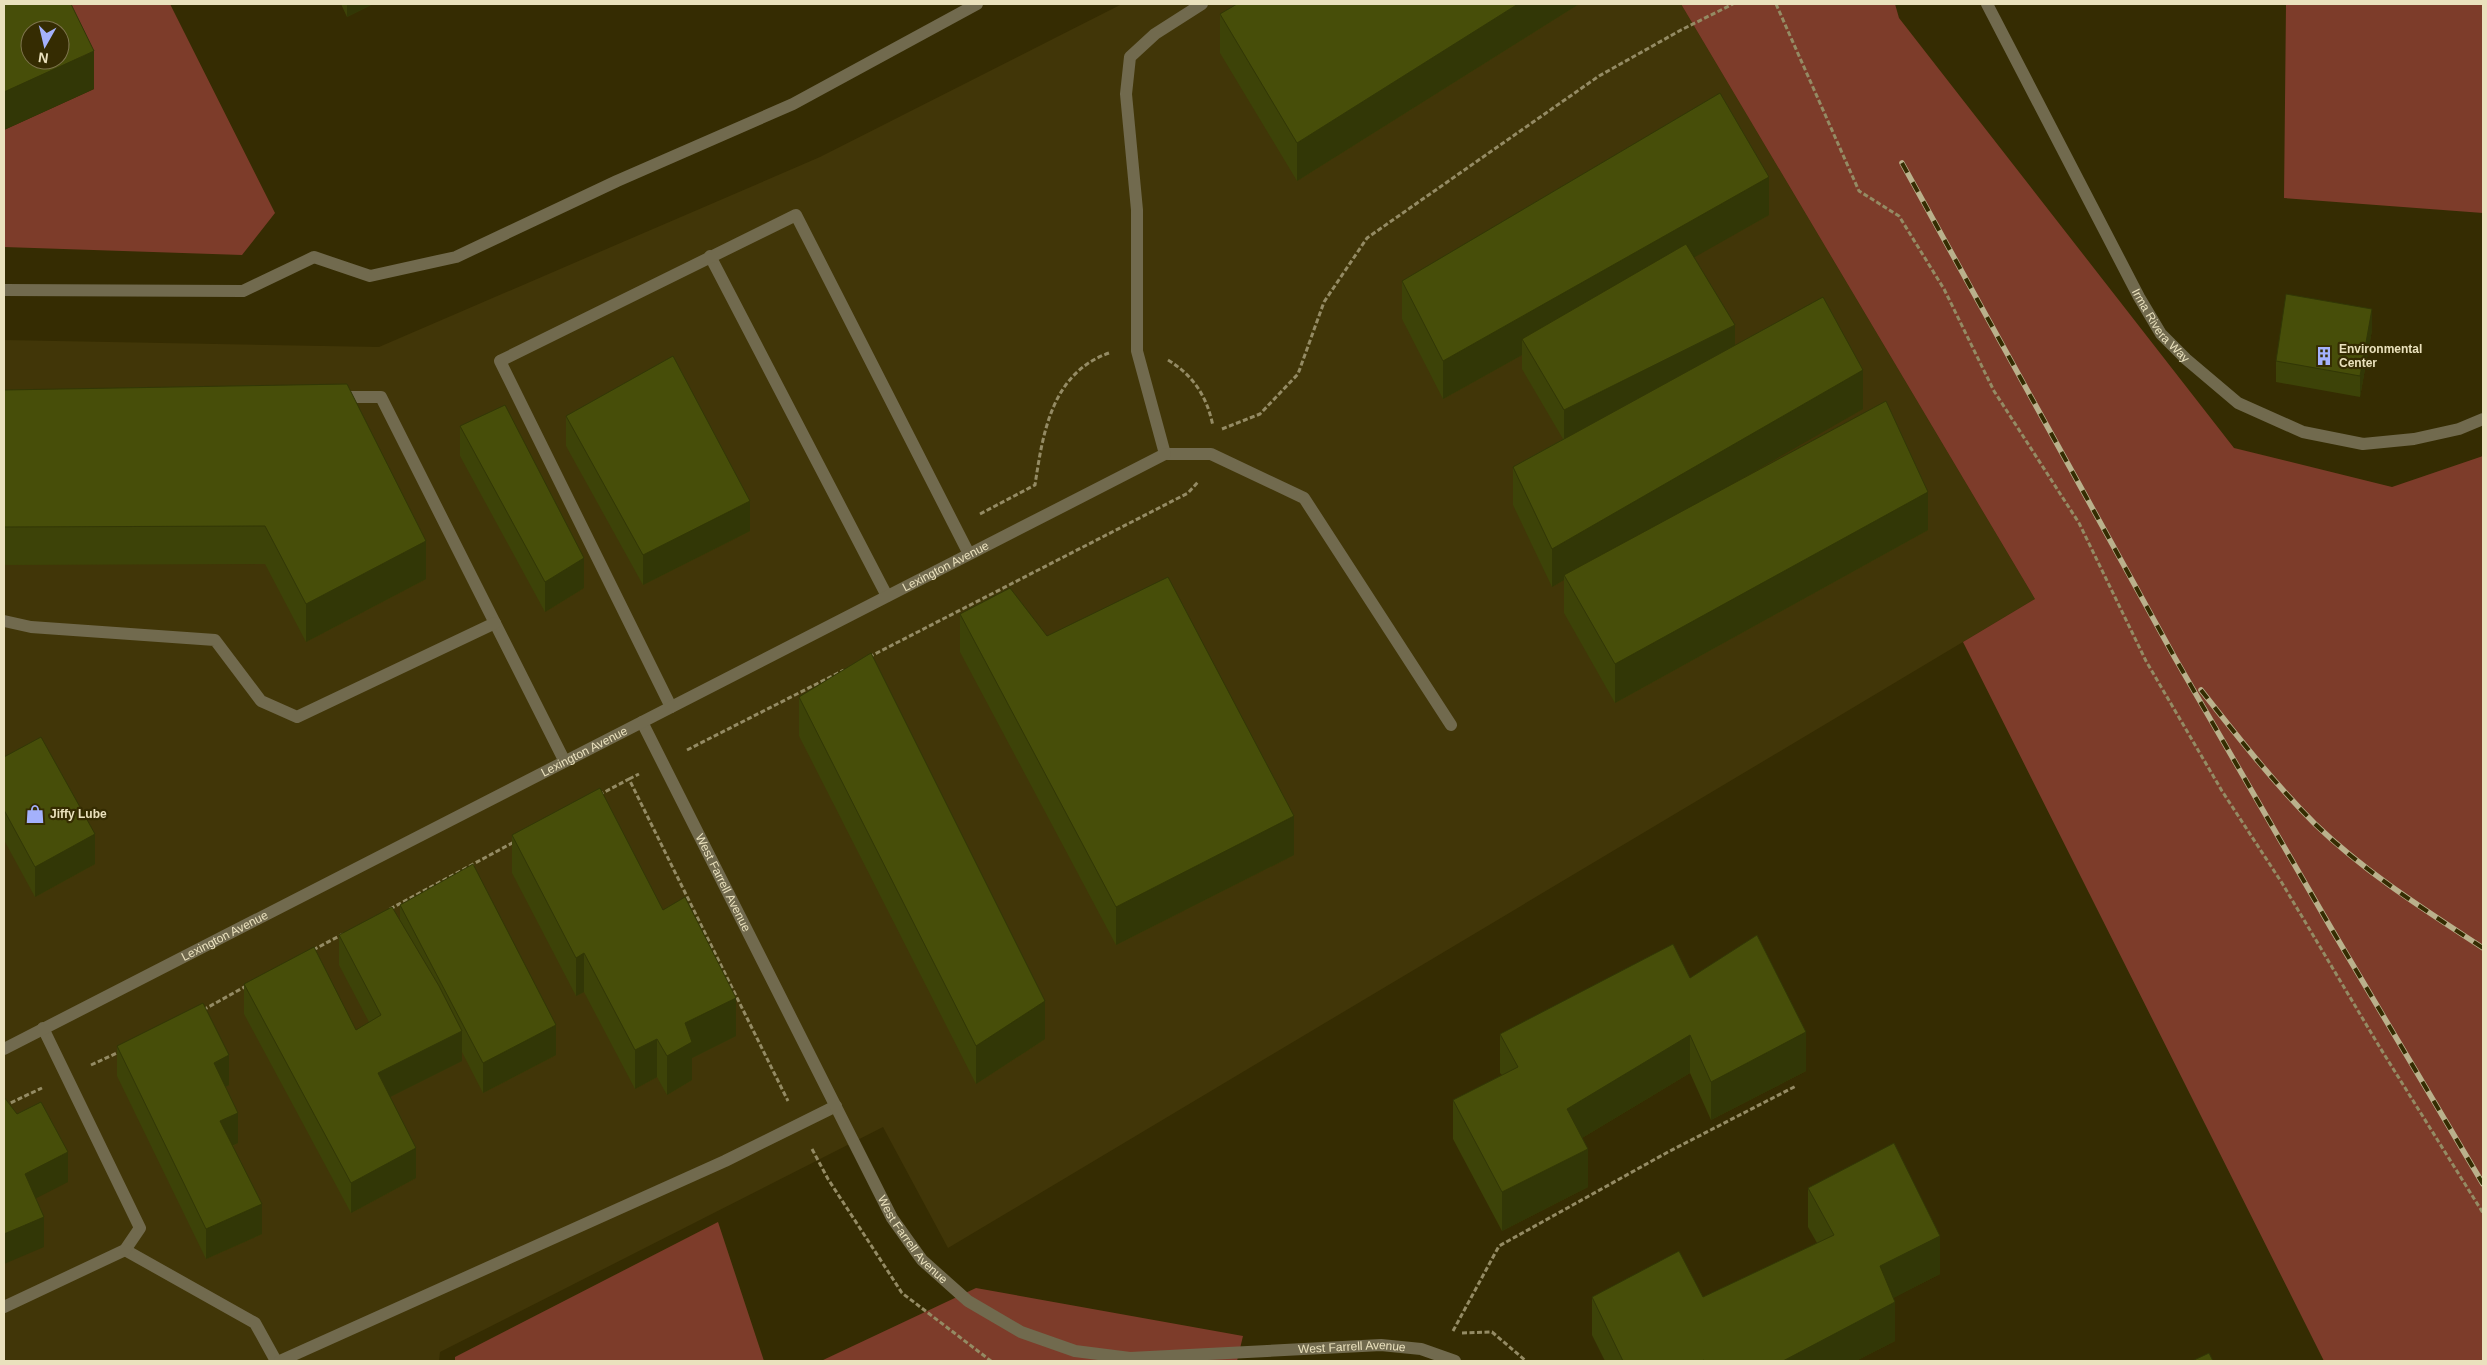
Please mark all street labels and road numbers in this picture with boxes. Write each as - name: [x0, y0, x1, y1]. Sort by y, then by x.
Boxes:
- street label: Irma Rivera Way: [2129, 286, 2192, 365]
- street label: Lexington Avenue: [900, 538, 991, 594]
- street label: Lexington Avenue: [539, 724, 630, 780]
- street label: West Farrell Avenue: [693, 831, 754, 934]
- street label: Lexington Avenue: [179, 908, 271, 964]
- street label: West Farrell Avenue: [875, 1193, 951, 1287]
- street label: West Farrell Avenue: [1298, 1338, 1407, 1356]

